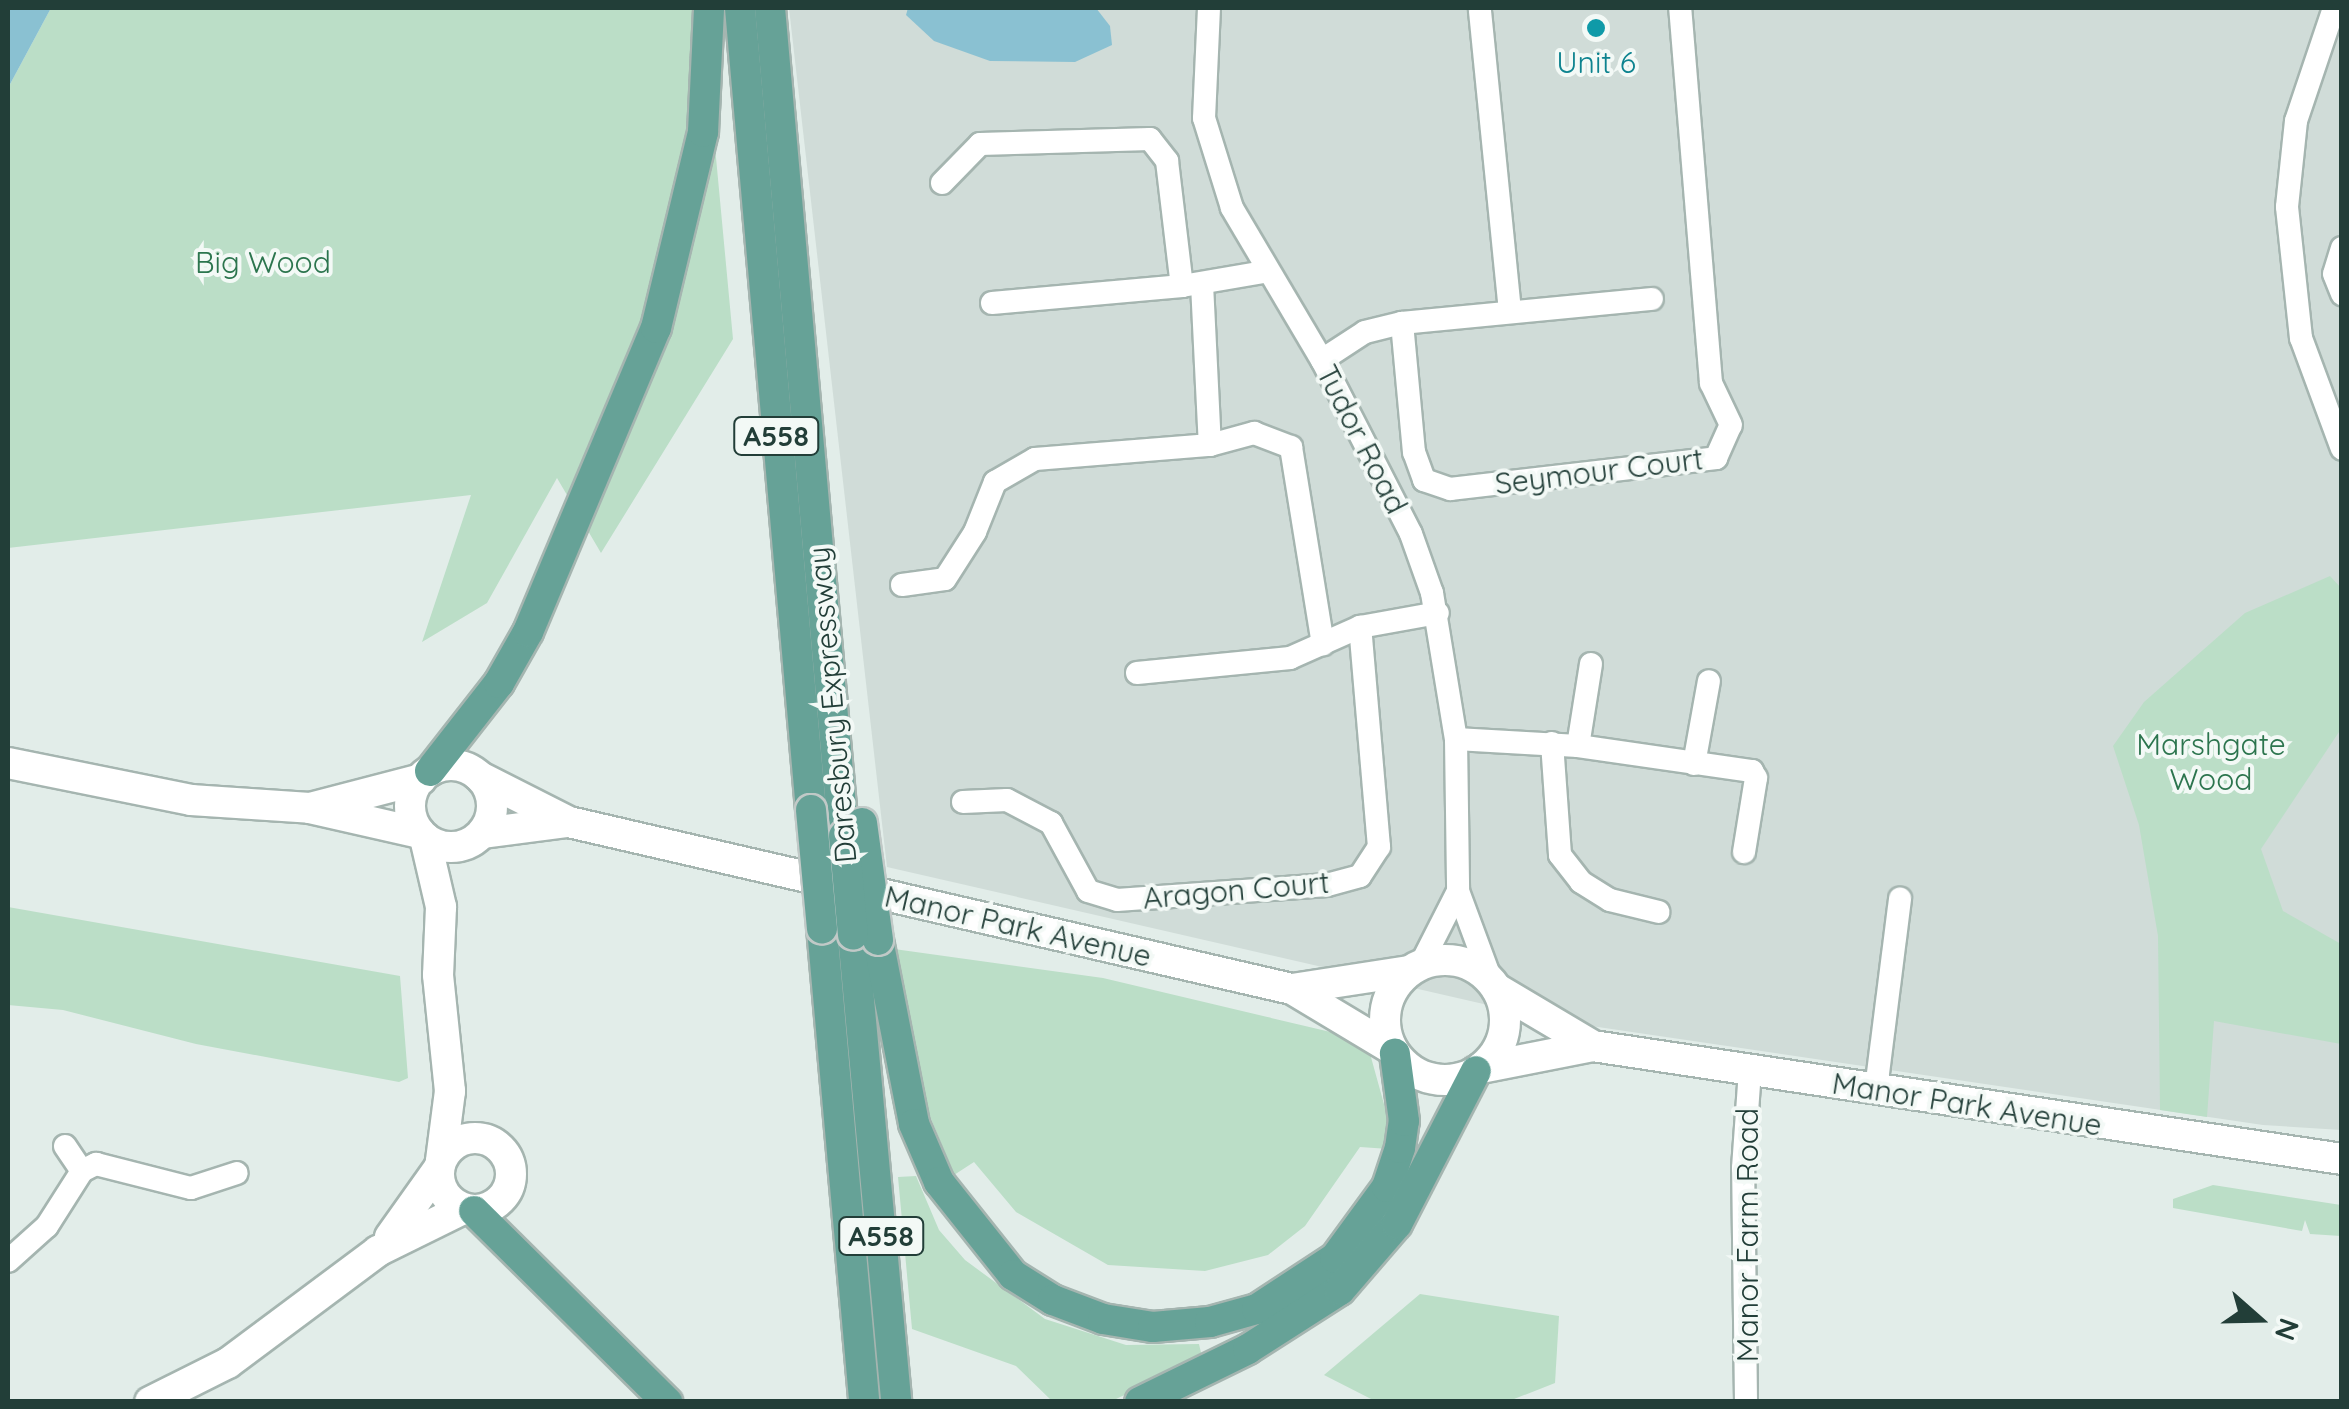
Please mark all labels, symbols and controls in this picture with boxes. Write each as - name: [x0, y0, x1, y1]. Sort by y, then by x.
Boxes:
- marker: Unit 6: [1585, 17, 1607, 39]
- place label: Unit 6: [1556, 44, 1636, 80]
- park label: Big Wood: [195, 244, 331, 280]
- street label: Tudor Road: [1309, 359, 1415, 519]
- road number: A558: [731, 413, 821, 459]
- street label: Seymour Court: [1493, 440, 1705, 502]
- street label: Daresbury Expressway: [800, 545, 864, 865]
- park label: Marshgate Wood: [2136, 726, 2286, 796]
- street label: Aragon Court: [1141, 864, 1331, 916]
- street label: Manor Park Avenue: [881, 878, 1155, 974]
- street label: Manor Park Avenue: [1830, 1065, 2104, 1143]
- street label: Manor Farm Road: [1729, 1108, 1765, 1362]
- road number: A558: [836, 1213, 926, 1259]
- north arrow: [2209, 1269, 2309, 1369]
- text: N: [2268, 1314, 2308, 1345]

